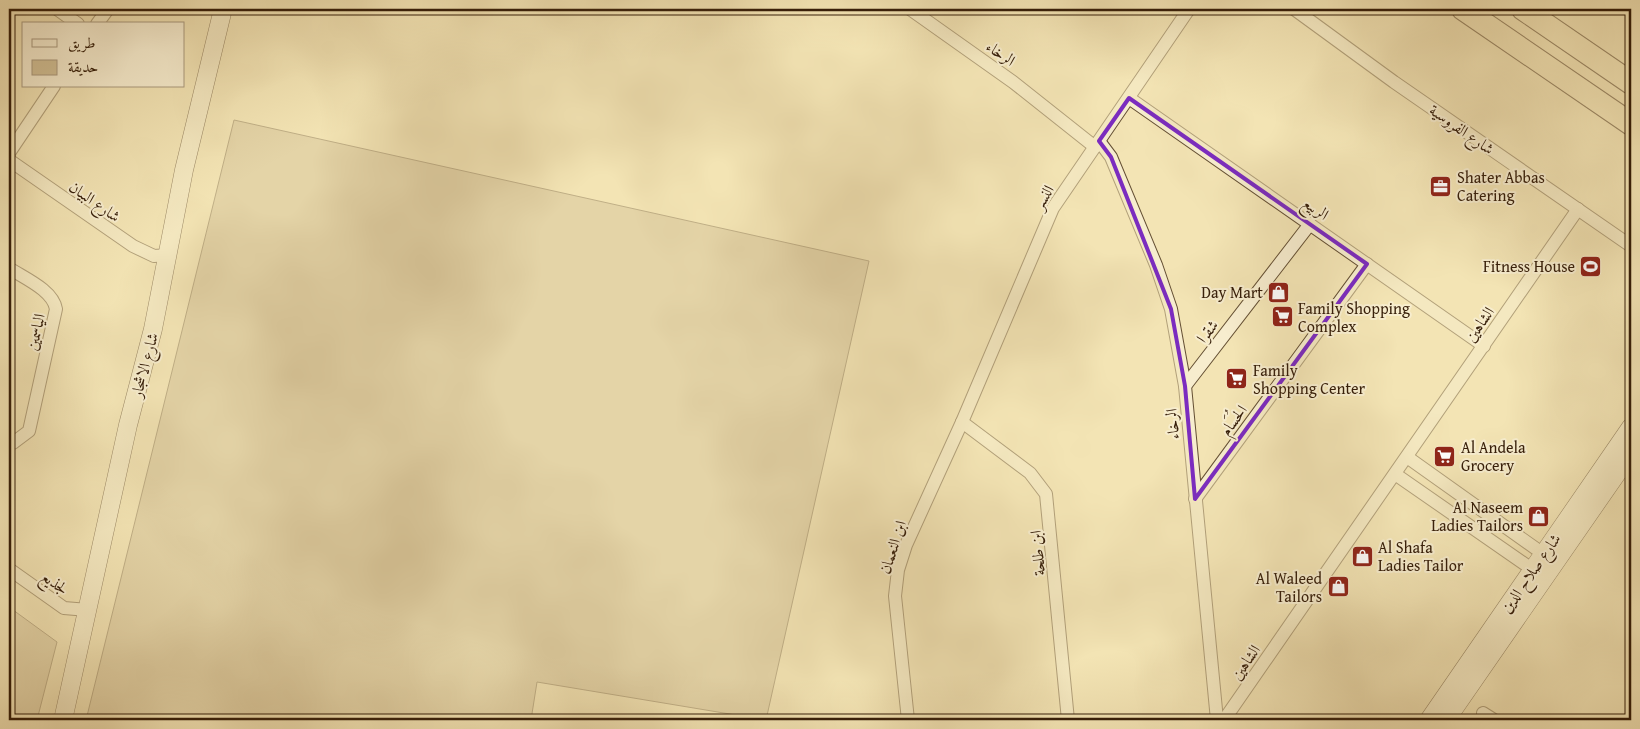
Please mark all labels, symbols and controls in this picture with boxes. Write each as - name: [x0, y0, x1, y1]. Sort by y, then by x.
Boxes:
- legend: [22, 22, 185, 88]
- text: طريق: [68, 32, 95, 53]
- street label: الرخاء: [981, 34, 1021, 72]
- text: حديقة: [68, 56, 98, 77]
- street label: شارع الفروسية: [1423, 98, 1499, 162]
- place label: Shater Abbas Catering: [1457, 165, 1545, 207]
- street label: شارع البيان: [63, 174, 126, 229]
- office icon: Shater Abbas Catering: [1429, 174, 1453, 198]
- street label: النسر: [1025, 180, 1060, 216]
- street label: الربيع: [1296, 190, 1334, 229]
- place label: Fitness House: [1483, 254, 1575, 278]
- sports icon: Fitness House: [1579, 254, 1603, 278]
- place label: Day Mart: [1201, 280, 1263, 304]
- shop icon: Day Mart: [1267, 280, 1291, 304]
- place label: Family Shopping Complex: [1298, 296, 1410, 338]
- street label: الشاهين: [1458, 301, 1500, 347]
- supermarket icon: Family Shopping Complex: [1270, 305, 1294, 329]
- street label: الياسمين: [19, 311, 51, 353]
- street label: شقرا: [1190, 314, 1224, 348]
- street label: شارع الاشجار: [123, 330, 166, 403]
- place label: Family Shopping Center: [1253, 358, 1366, 400]
- supermarket icon: Family Shopping Center: [1225, 367, 1249, 391]
- street label: الحُسَام: [1213, 399, 1255, 442]
- street label: الرخاء: [1159, 407, 1185, 441]
- place label: Al Andela Grocery: [1461, 435, 1526, 477]
- supermarket icon: Al Andela Grocery: [1433, 444, 1457, 468]
- place label: Al Naseem Ladies Tailors: [1431, 495, 1523, 537]
- shop icon: Al Naseem Ladies Tailors: [1527, 504, 1551, 528]
- street label: ابن النعمان: [872, 517, 912, 577]
- street label: شارع صلاح الدين: [1494, 528, 1569, 619]
- street label: ابن طلحة: [1023, 529, 1051, 577]
- place label: Al Shafa Ladies Tailor: [1378, 535, 1464, 577]
- shop icon: Al Shafa Ladies Tailor: [1350, 544, 1374, 568]
- street label: لجذيع: [34, 564, 74, 603]
- place label: Al Waleed Tailors: [1256, 566, 1322, 608]
- shop icon: Al Waleed Tailors: [1326, 575, 1350, 599]
- street label: الشاهين: [1224, 639, 1266, 685]

